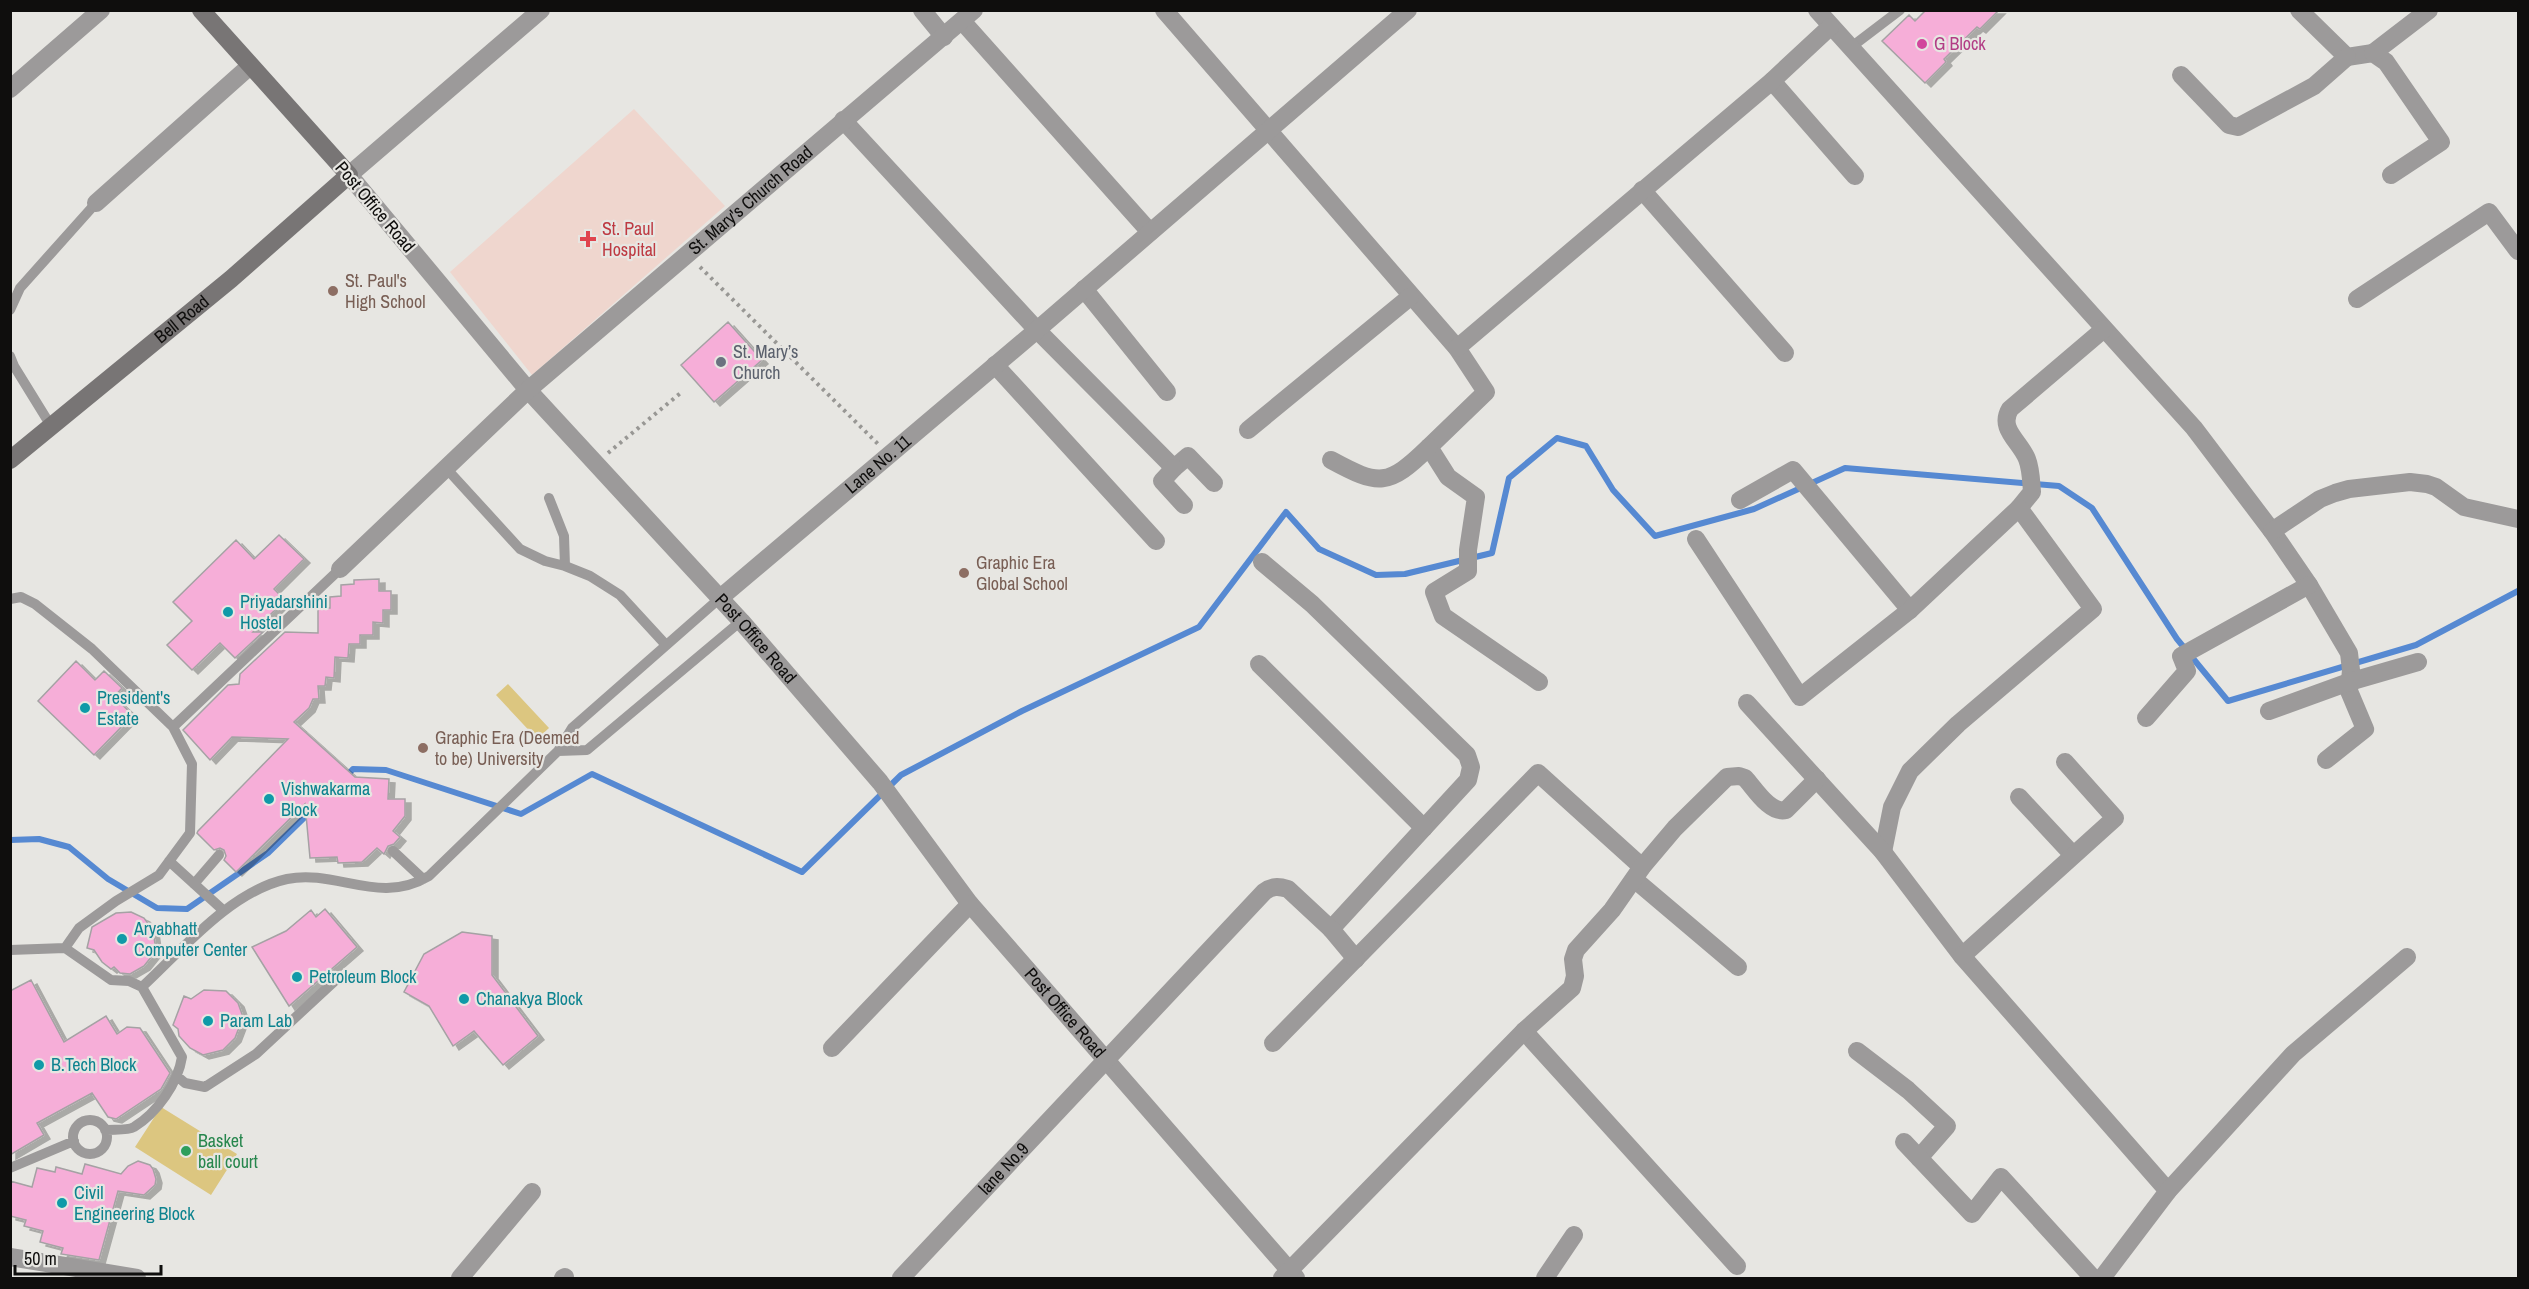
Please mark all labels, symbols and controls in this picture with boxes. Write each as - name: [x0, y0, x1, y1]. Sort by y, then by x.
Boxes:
- place label: G Block: [1934, 31, 1986, 56]
- marker: G Block: [1915, 37, 1929, 51]
- street label: St. Mary's Church Road: [683, 140, 818, 260]
- street label: Post Office Road: [330, 156, 421, 258]
- place label: St. Paul Hospital: [602, 216, 656, 262]
- marker: St. Paul Hospital: [579, 230, 597, 248]
- place label: St. Paul's High School: [345, 268, 425, 314]
- marker: St. Paul's High School: [326, 284, 340, 298]
- street label: Bell Road: [149, 289, 214, 349]
- place label: St. Mary’s Church: [733, 339, 798, 385]
- marker: St. Mary’s Church: [714, 355, 728, 369]
- street label: Lane No. 11: [839, 428, 917, 499]
- place label: Graphic Era Global School: [976, 550, 1068, 596]
- marker: Graphic Era Global School: [957, 566, 971, 580]
- street label: Post Office Road: [710, 588, 802, 689]
- place label: Priyadarshini Hostel: [240, 589, 328, 635]
- marker: Priyadarshini Hostel: [221, 605, 235, 619]
- place label: President's Estate: [97, 685, 170, 731]
- marker: President's Estate: [78, 701, 92, 715]
- place label: Graphic Era (Deemed to be) University: [435, 725, 579, 771]
- marker: Graphic Era (Deemed to be) University: [416, 741, 430, 755]
- place label: Vishwakarma Block: [281, 776, 370, 822]
- marker: Vishwakarma Block: [262, 792, 276, 806]
- place label: Aryabhatt Computer Center: [133, 916, 247, 962]
- marker: Aryabhatt Computer Center: [115, 932, 129, 946]
- street label: Post Office Road: [1019, 962, 1112, 1063]
- place label: Petroleum Block: [309, 964, 417, 989]
- marker: Petroleum Block: [290, 970, 304, 984]
- place label: Chanakya Block: [476, 986, 583, 1011]
- marker: Chanakya Block: [457, 992, 471, 1006]
- place label: Param Lab: [220, 1008, 292, 1033]
- marker: Param Lab: [201, 1014, 215, 1028]
- place label: B.Tech Block: [51, 1052, 137, 1077]
- marker: B.Tech Block: [32, 1058, 46, 1072]
- place label: Basket ball court: [198, 1128, 258, 1174]
- street label: lane No.9: [973, 1137, 1034, 1200]
- marker: Basket ball court: [179, 1144, 193, 1158]
- place label: Civil Engineering Block: [74, 1180, 195, 1226]
- marker: Civil Engineering Block: [55, 1196, 69, 1210]
- scale bar: [15, 1238, 160, 1276]
- text: 50 m: [24, 1246, 57, 1271]

